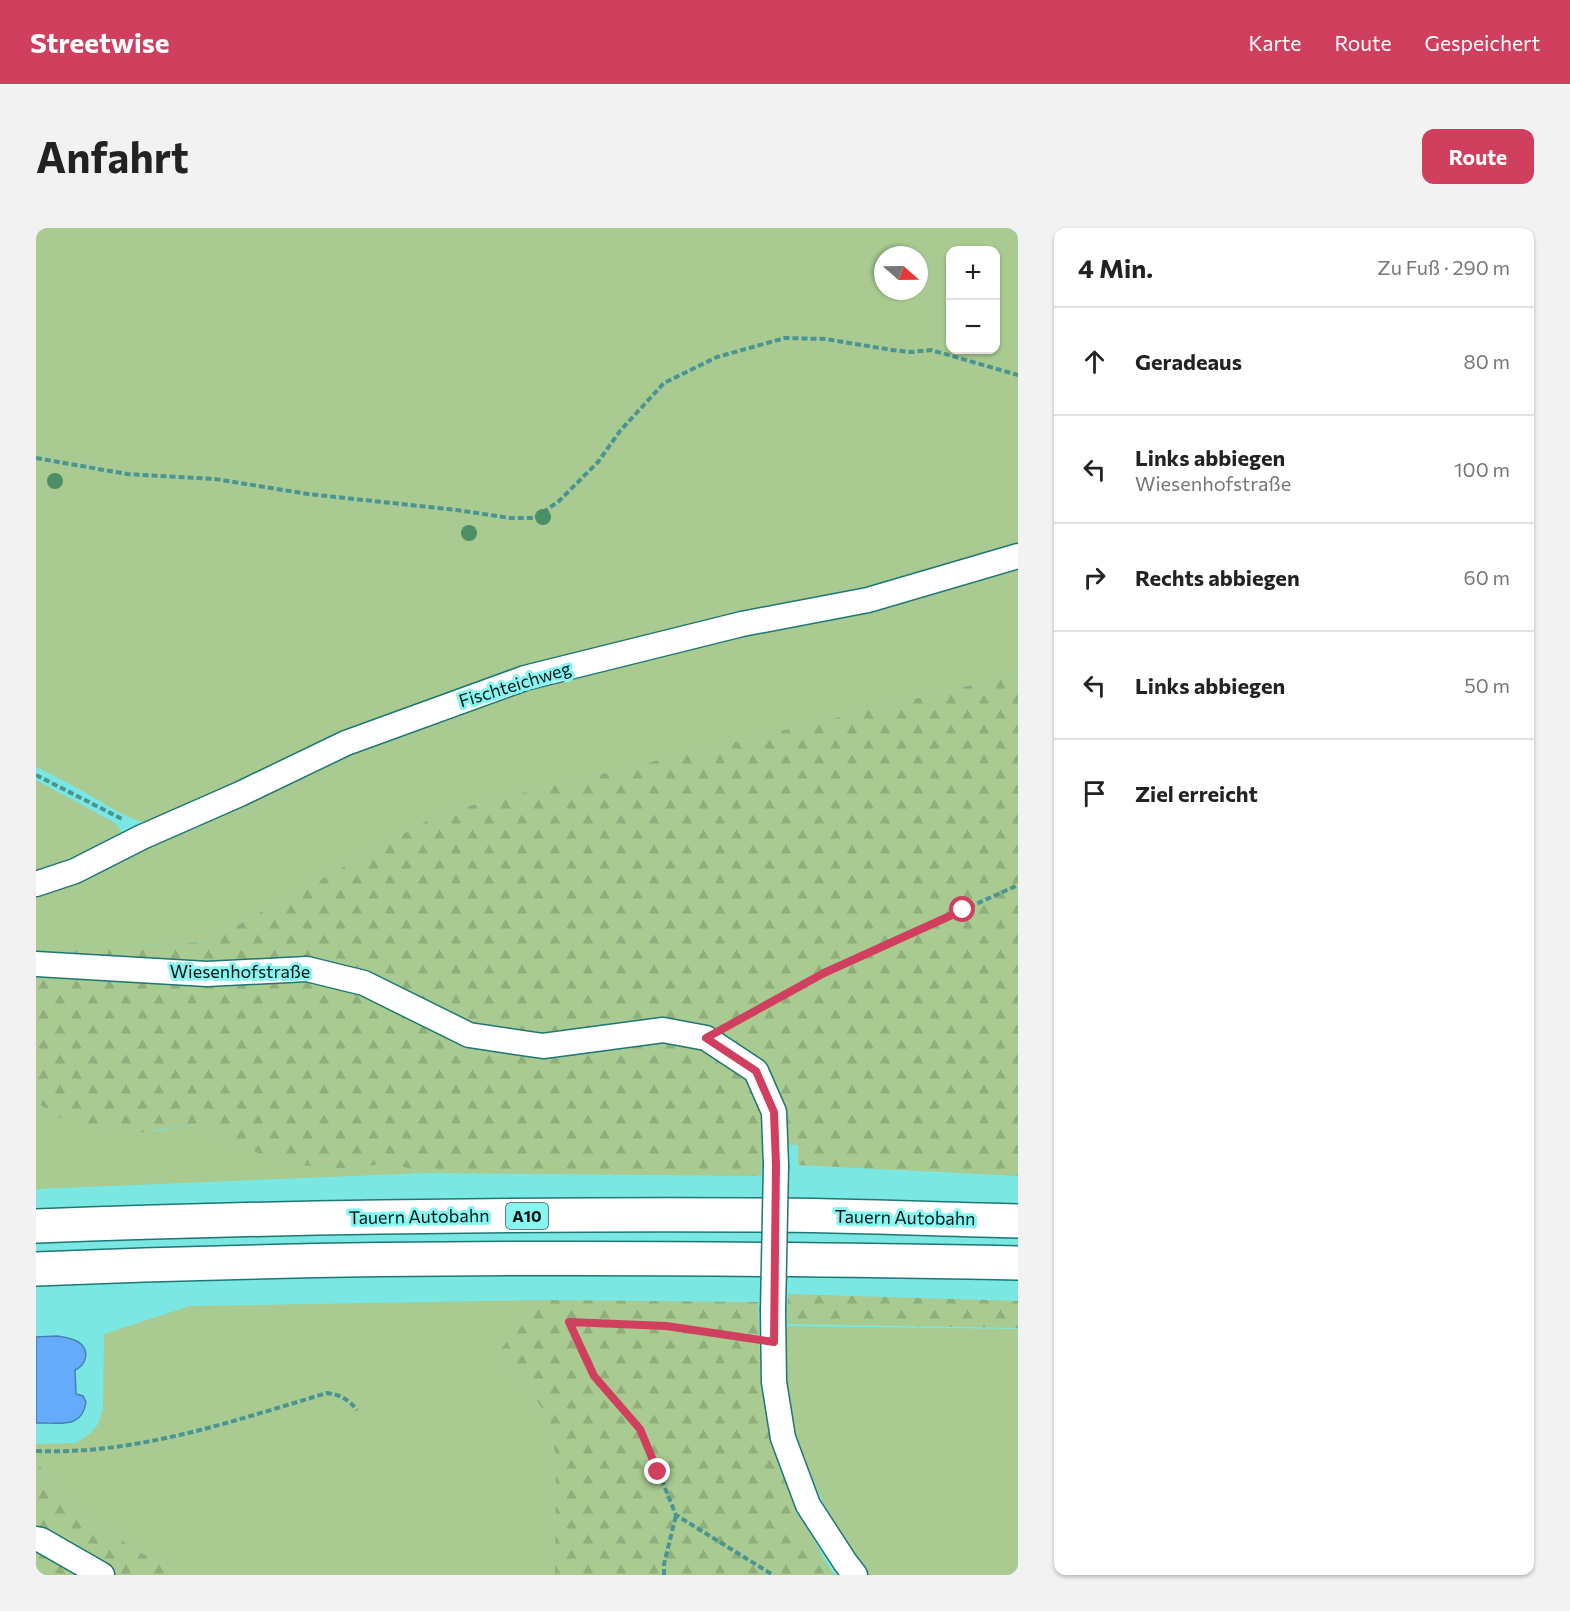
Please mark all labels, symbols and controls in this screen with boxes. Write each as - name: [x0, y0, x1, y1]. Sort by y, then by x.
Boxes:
- text: Streetwise: [30, 25, 170, 59]
- text: Karte: [1248, 30, 1301, 55]
- text: Route: [1334, 30, 1392, 55]
- text: Gespeichert: [1425, 30, 1540, 55]
- button: Route: [1422, 129, 1534, 184]
- text: Anfahrt: [36, 130, 189, 182]
- north arrow: [874, 246, 928, 300]
- map controls: [946, 246, 1000, 354]
- button: +: [946, 246, 1000, 300]
- text: 4 Min.: [1078, 252, 1153, 283]
- text: Zu Fuß · 290 m: [1377, 255, 1510, 279]
- button: −: [946, 300, 1000, 354]
- icon: ahead: [1078, 345, 1111, 378]
- text: Geradeaus: [1135, 348, 1242, 375]
- text: 80 m: [1464, 349, 1510, 373]
- text: Links abbiegen: [1135, 444, 1285, 471]
- icon: left: [1078, 453, 1111, 486]
- text: 100 m: [1454, 457, 1510, 481]
- text: Wiesenhofstraße: [1135, 471, 1291, 495]
- icon: right: [1078, 561, 1111, 594]
- text: Rechts abbiegen: [1135, 564, 1300, 591]
- text: 60 m: [1464, 565, 1510, 589]
- street label: Fischteichweg: [456, 656, 574, 712]
- icon: left: [1078, 669, 1111, 702]
- text: Links abbiegen: [1135, 672, 1285, 699]
- text: 50 m: [1464, 673, 1510, 697]
- icon: arrive: [1078, 777, 1111, 810]
- text: Ziel erreicht: [1135, 780, 1258, 807]
- route start: [949, 896, 975, 922]
- street label: Wiesenhofstraße: [170, 960, 310, 982]
- road number: A10: [506, 1203, 548, 1229]
- street label: Tauern Autobahn: [348, 1204, 490, 1228]
- street label: Tauern Autobahn: [834, 1205, 976, 1229]
- route end: [644, 1458, 670, 1484]

